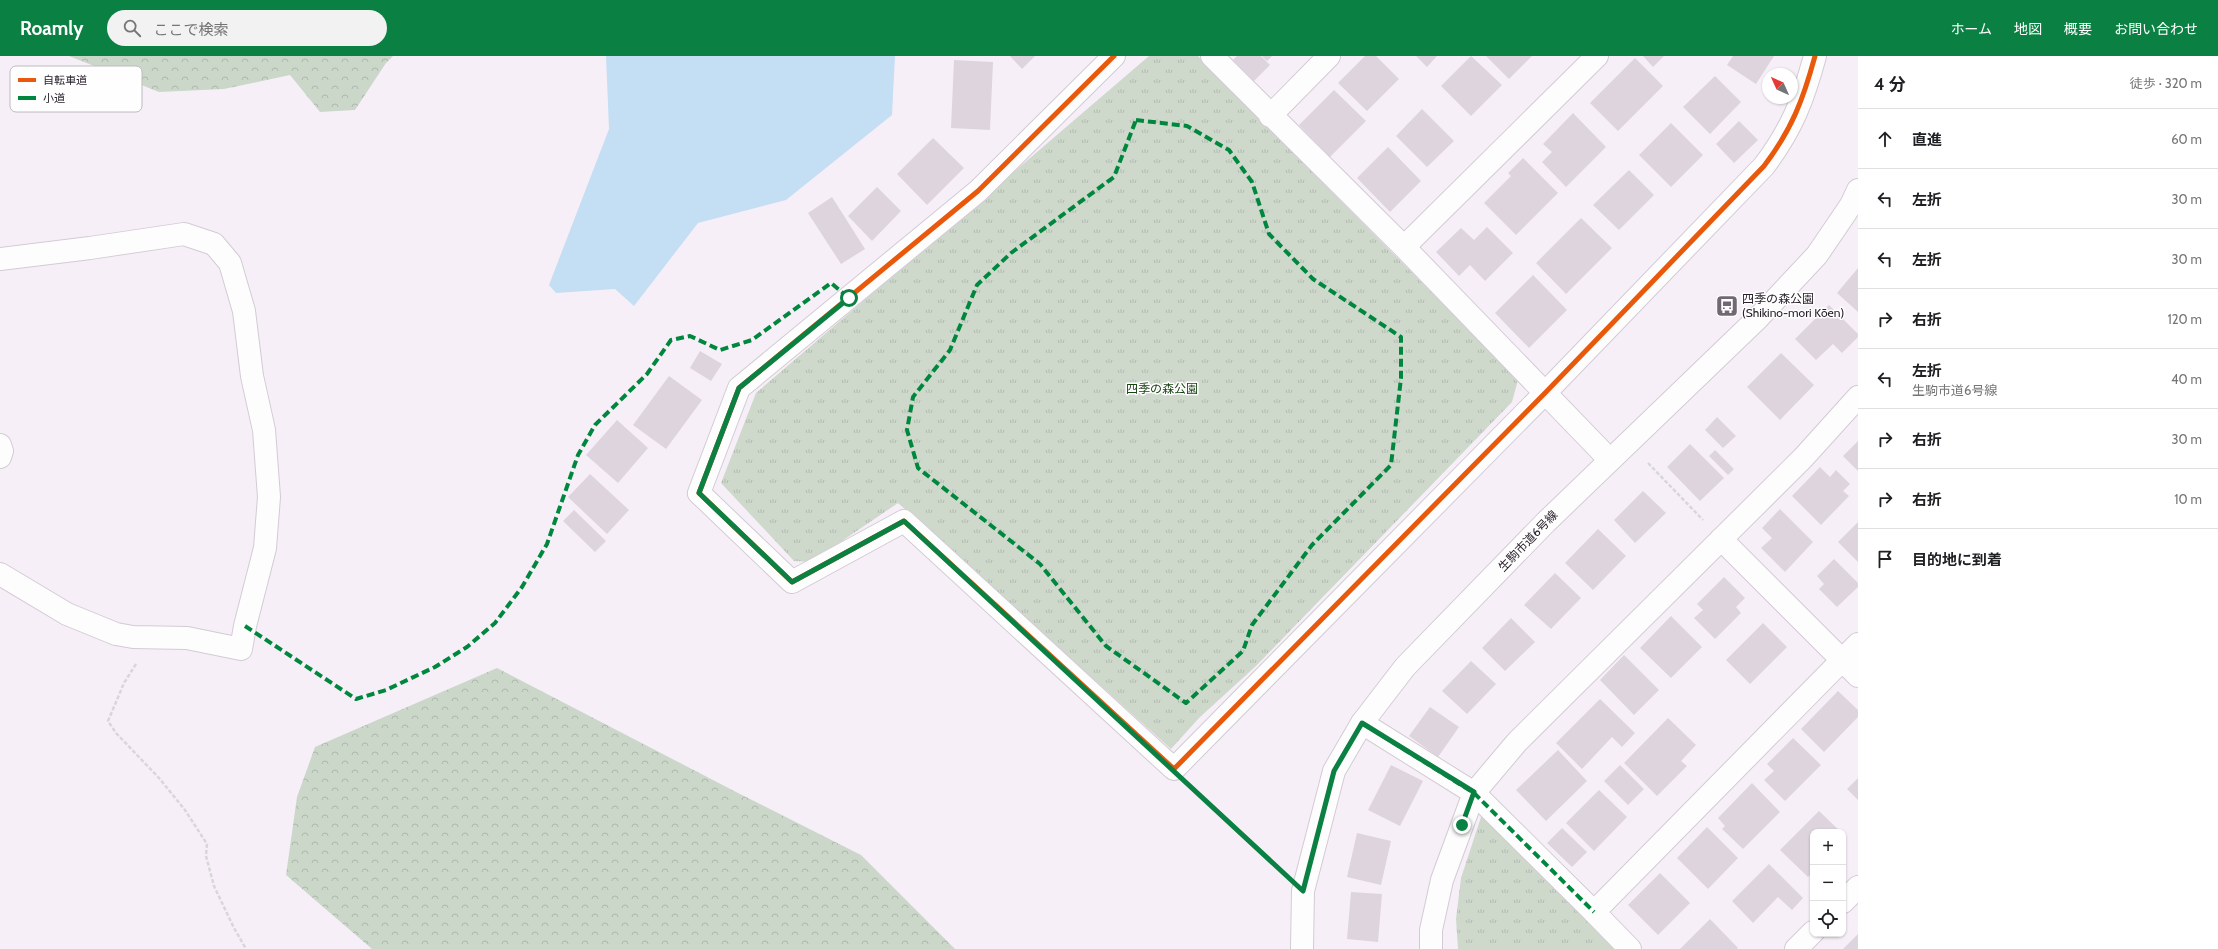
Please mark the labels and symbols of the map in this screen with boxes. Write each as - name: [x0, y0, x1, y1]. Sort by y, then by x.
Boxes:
- legend: [10, 66, 142, 112]
- north arrow: [1762, 68, 1798, 104]
- text: 自転車道: [43, 73, 87, 87]
- text: 小道: [43, 91, 65, 105]
- route start: [840, 289, 858, 307]
- place label: 四季の森公園 (Shikino-mori Kōen): [1742, 291, 1844, 320]
- bus stop icon: 四季の森公園 (Shikino-mori Kōen): [1714, 293, 1740, 319]
- park label: 四季の森公園: [1126, 381, 1198, 396]
- street label: 生駒市道6号線: [1495, 507, 1560, 574]
- route end: [1453, 816, 1471, 834]

